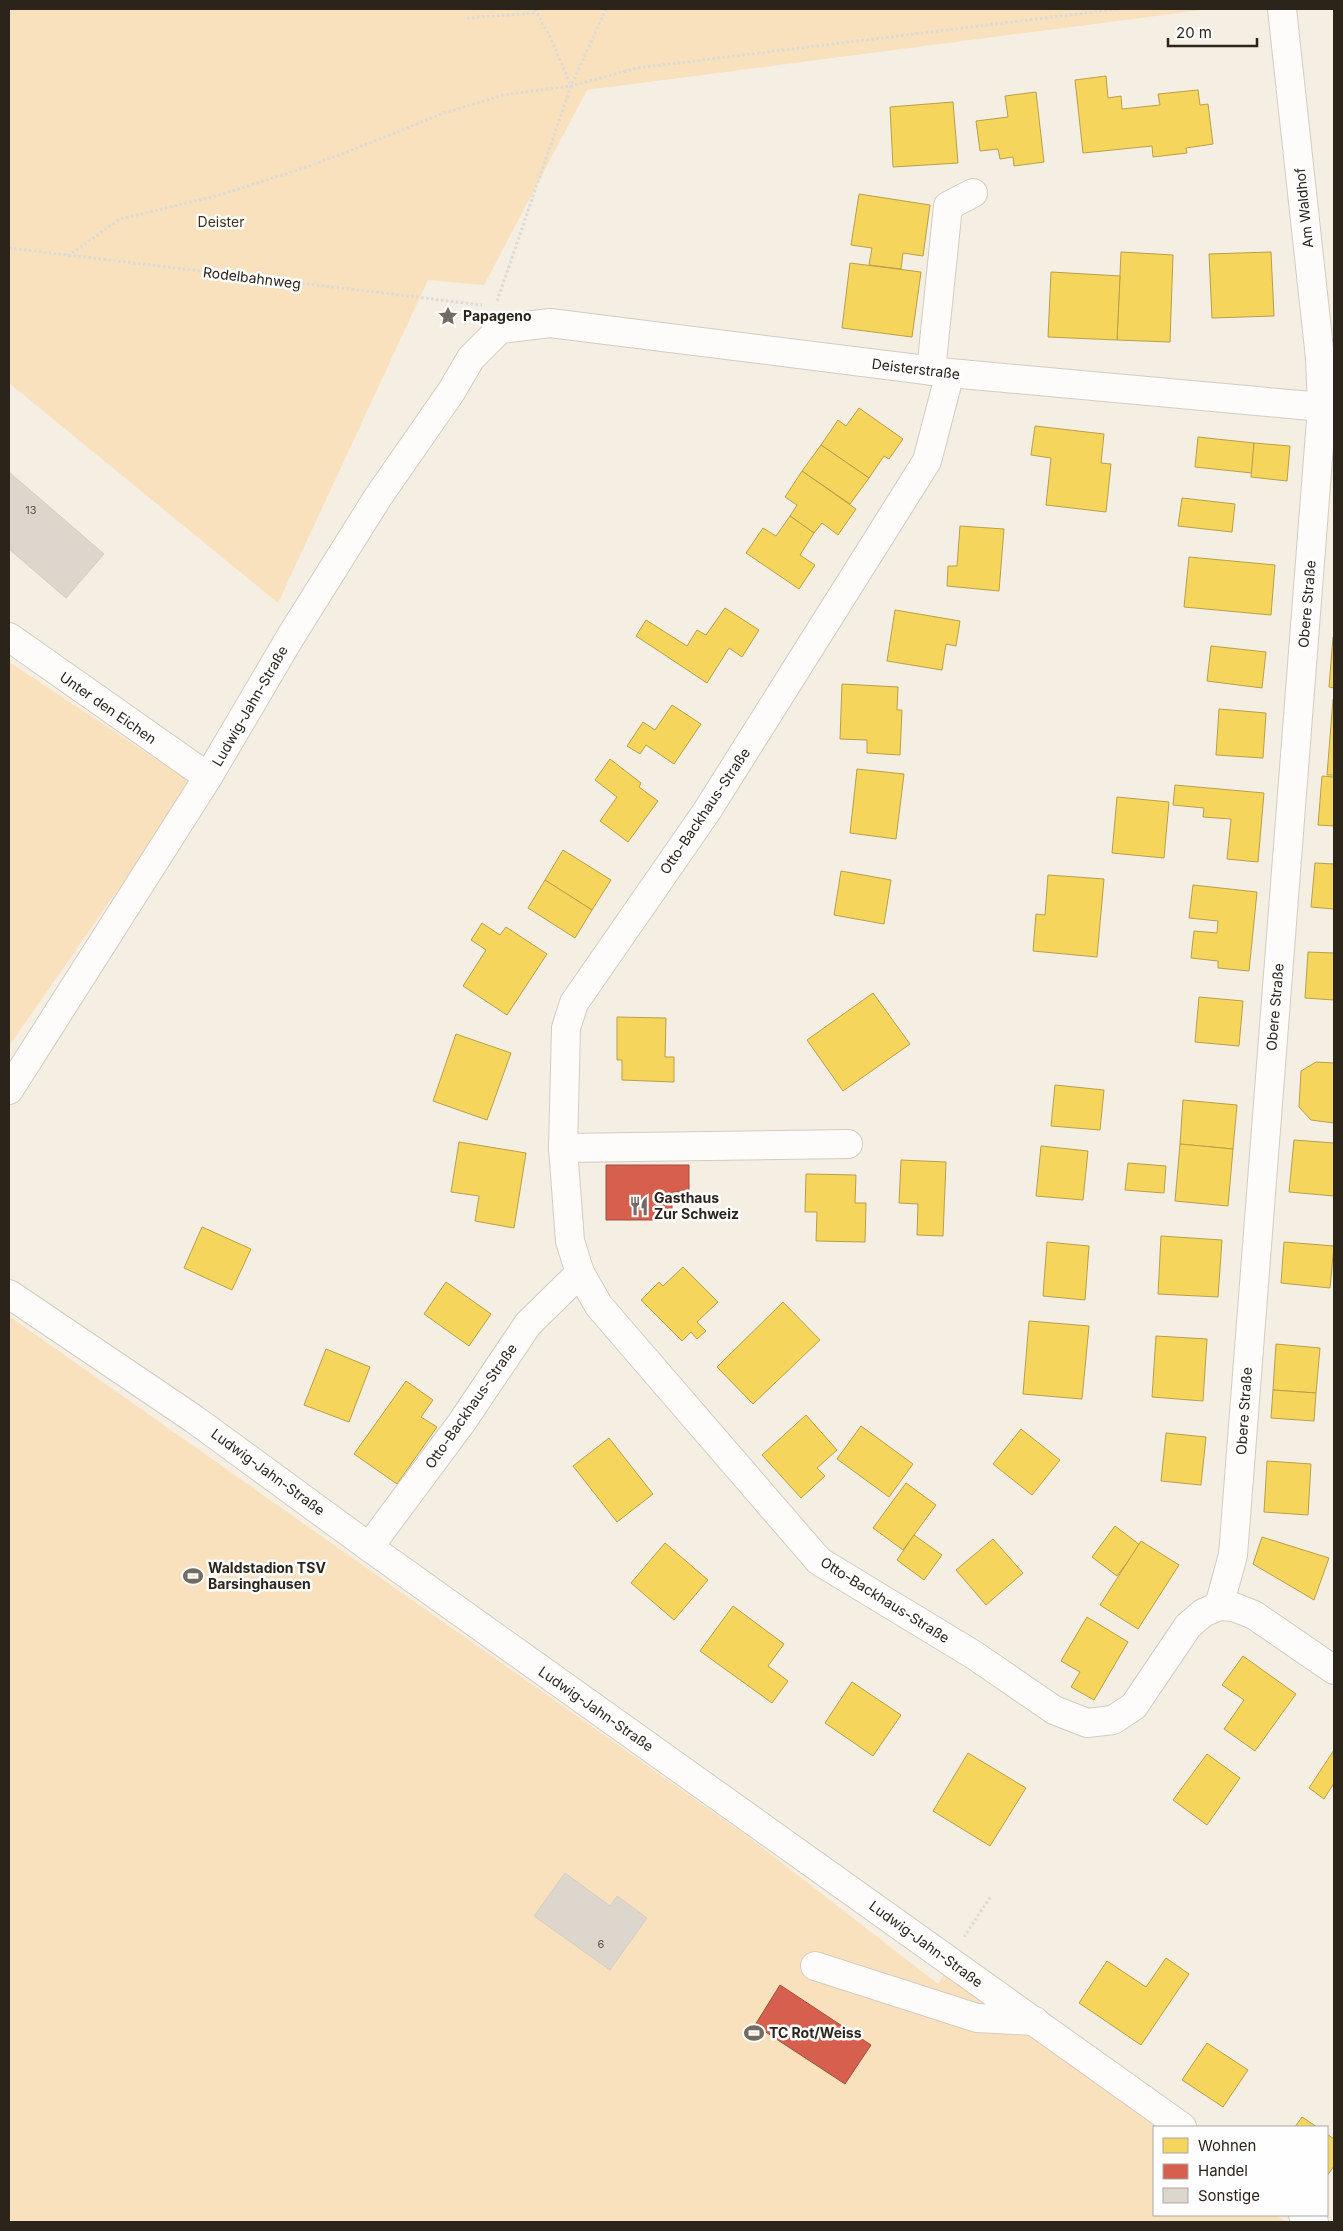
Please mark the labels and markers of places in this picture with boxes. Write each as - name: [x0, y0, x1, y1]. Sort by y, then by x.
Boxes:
- place icon: Papageno: [437, 305, 459, 327]
- place label: Papageno: [463, 307, 532, 324]
- place label: Gasthaus Zur Schweiz: [654, 1189, 739, 1222]
- restaurant icon: Gasthaus Zur Schweiz: [628, 1195, 650, 1217]
- place label: Waldstadion TSV Barsinghausen: [208, 1559, 326, 1592]
- sports icon: Waldstadion TSV Barsinghausen: [182, 1565, 204, 1587]
- sports icon: TC Rot/Weiss: [743, 2022, 765, 2044]
- place label: TC Rot/Weiss: [769, 2024, 862, 2041]

